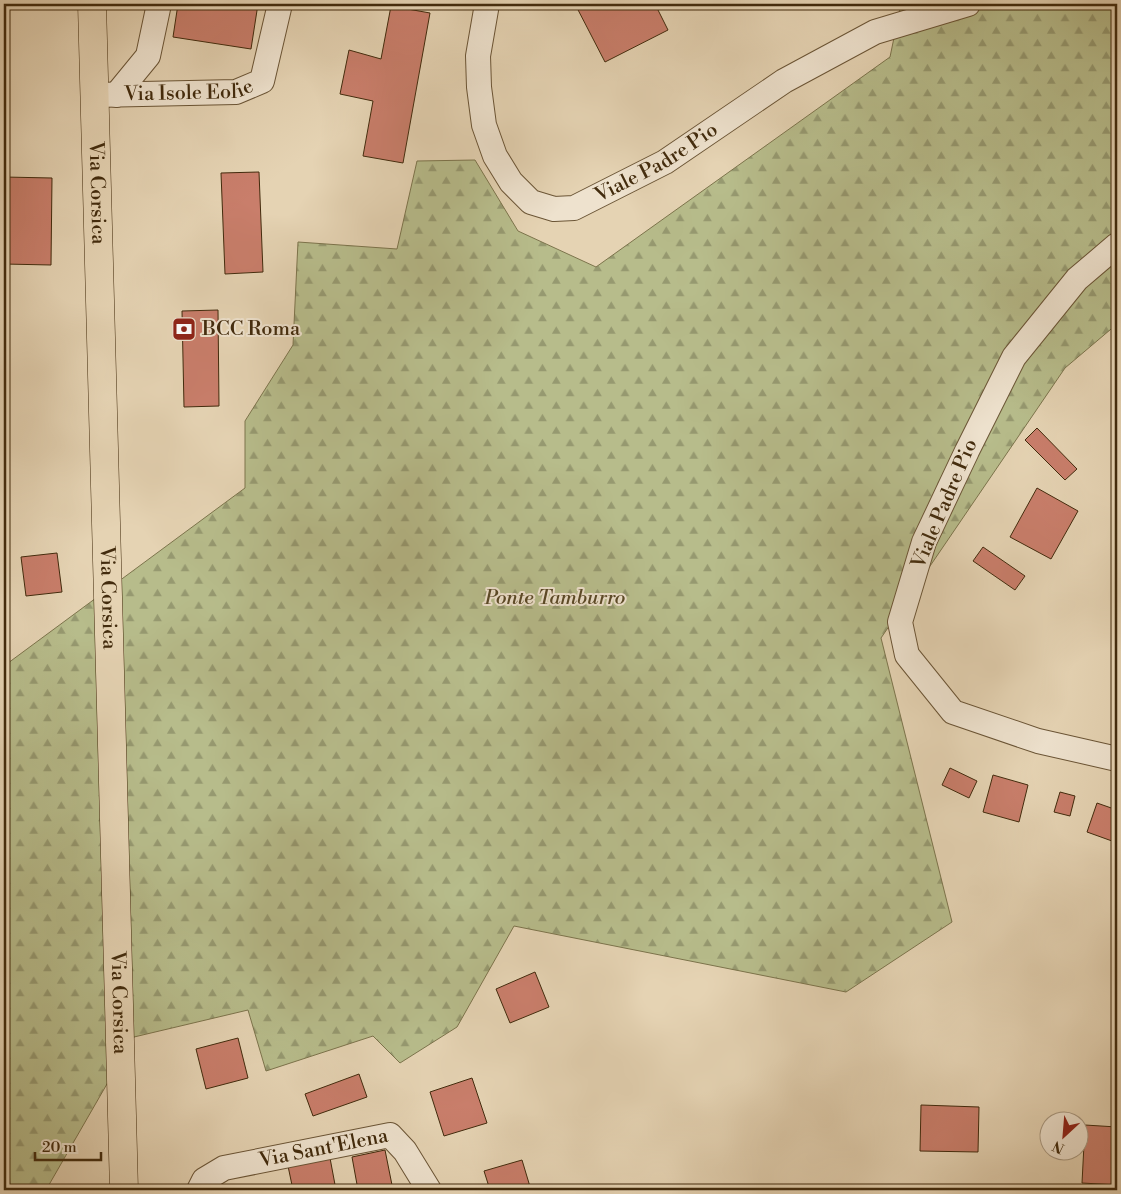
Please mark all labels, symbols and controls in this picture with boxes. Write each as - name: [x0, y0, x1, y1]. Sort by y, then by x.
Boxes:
- street label: Via Isole Eolie: [123, 74, 257, 107]
- street label: Viale Padre Pio: [590, 117, 723, 208]
- street label: Via Corsica: [83, 140, 111, 246]
- bank icon: BCC Roma: [171, 316, 197, 342]
- place label: BCC Roma: [201, 317, 301, 342]
- street label: Viale Padre Pio: [906, 435, 984, 573]
- street label: Via Corsica: [94, 545, 122, 651]
- park label: Ponte Tamburro: [484, 586, 625, 611]
- street label: Via Corsica: [105, 950, 133, 1055]
- north arrow: [1038, 1112, 1088, 1162]
- street label: Via Sant'Elena: [256, 1123, 391, 1173]
- scale bar: [35, 1129, 101, 1161]
- text: N: [1050, 1136, 1068, 1157]
- text: 20 m: [42, 1138, 77, 1157]

